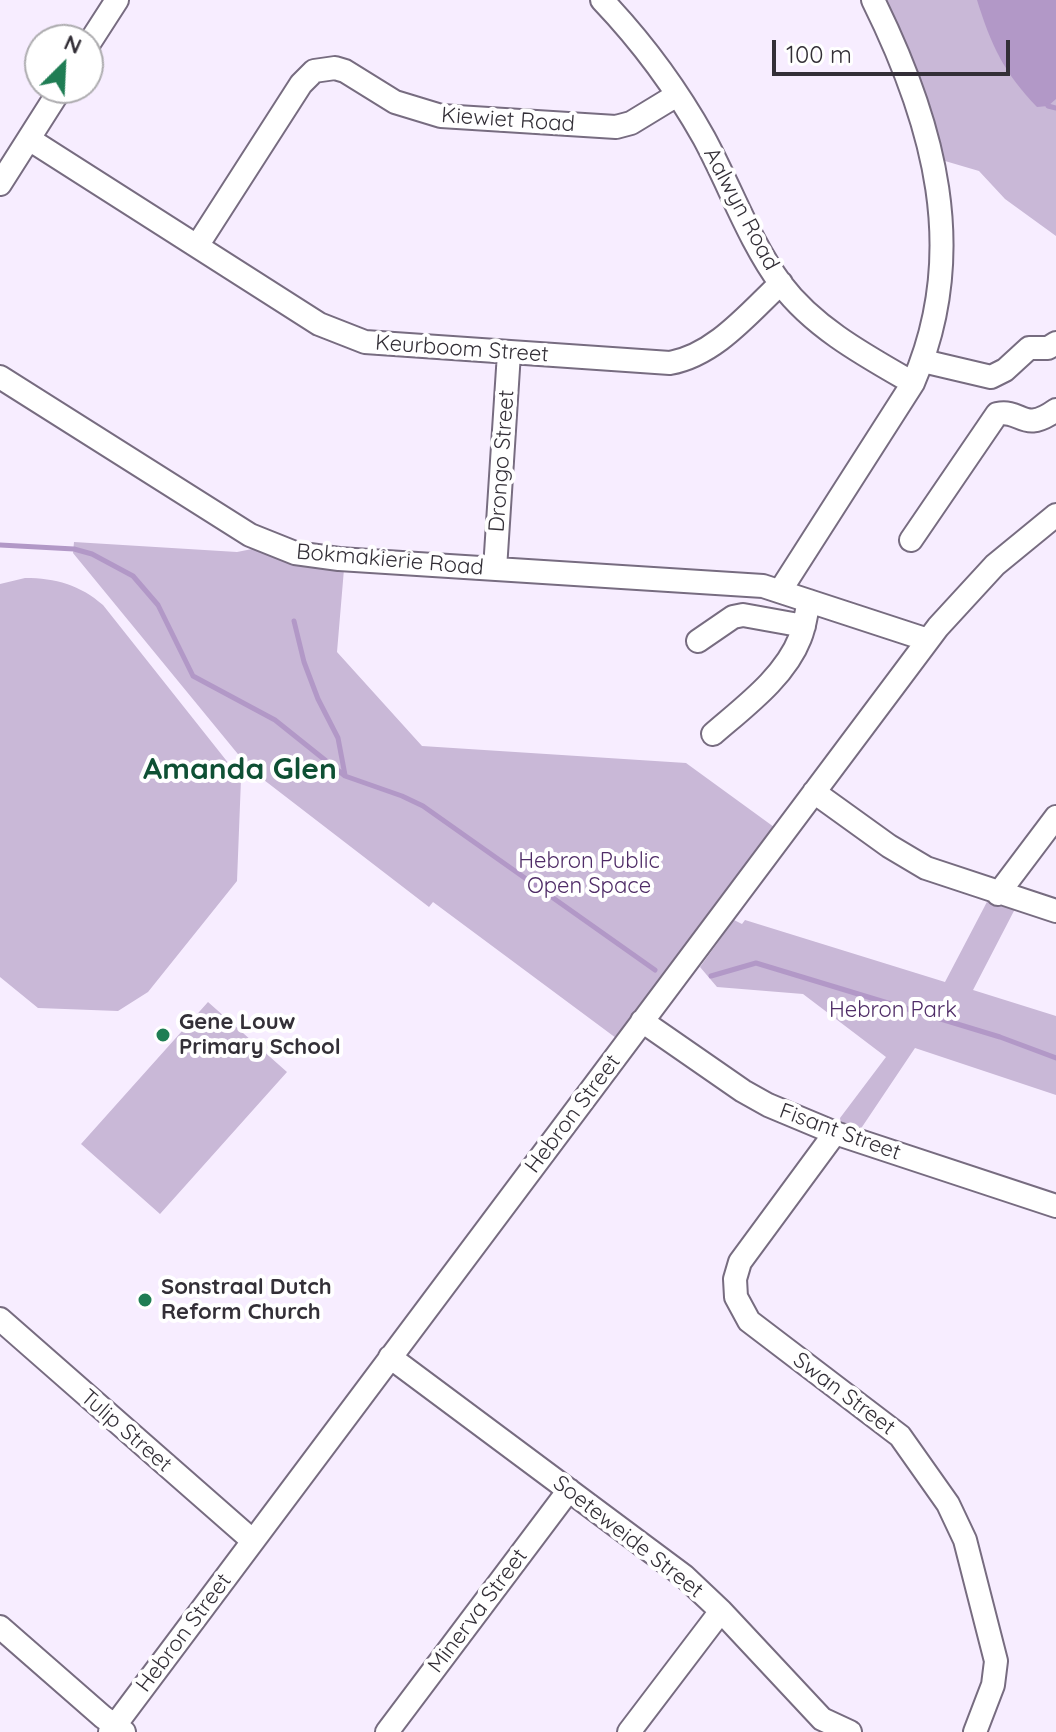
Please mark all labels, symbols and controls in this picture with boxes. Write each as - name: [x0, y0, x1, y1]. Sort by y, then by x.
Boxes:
- north arrow: [24, 24, 104, 104]
- scale bar: [776, 24, 1014, 74]
- text: N: [60, 28, 86, 60]
- text: 100 m: [786, 39, 852, 69]
- street label: Kiewiet Road: [440, 102, 576, 138]
- street label: Aalwyn Road: [698, 143, 784, 275]
- street label: Keurboom Street: [374, 330, 550, 368]
- street label: Drongo Street: [484, 389, 520, 533]
- street label: Bokmakierie Road: [295, 539, 485, 581]
- district label: Amanda Glen: [143, 752, 337, 788]
- park label: Hebron Public Open Space: [518, 848, 660, 900]
- park label: Hebron Park: [829, 997, 957, 1023]
- place label: Gene Louw Primary School: [179, 1009, 341, 1060]
- marker: Gene Louw Primary School: [154, 1026, 172, 1044]
- street label: Hebron Street: [520, 1049, 626, 1179]
- street label: Fisant Street: [776, 1098, 904, 1166]
- place label: Sonstraal Dutch Reform Church: [161, 1274, 332, 1326]
- marker: Sonstraal Dutch Reform Church: [136, 1291, 154, 1309]
- street label: Swan Street: [788, 1347, 900, 1441]
- street label: Tulip Street: [75, 1384, 177, 1478]
- street label: Soeteweide Street: [548, 1470, 708, 1604]
- street label: Minerva Street: [423, 1544, 533, 1678]
- street label: Hebron Street: [131, 1568, 237, 1698]

